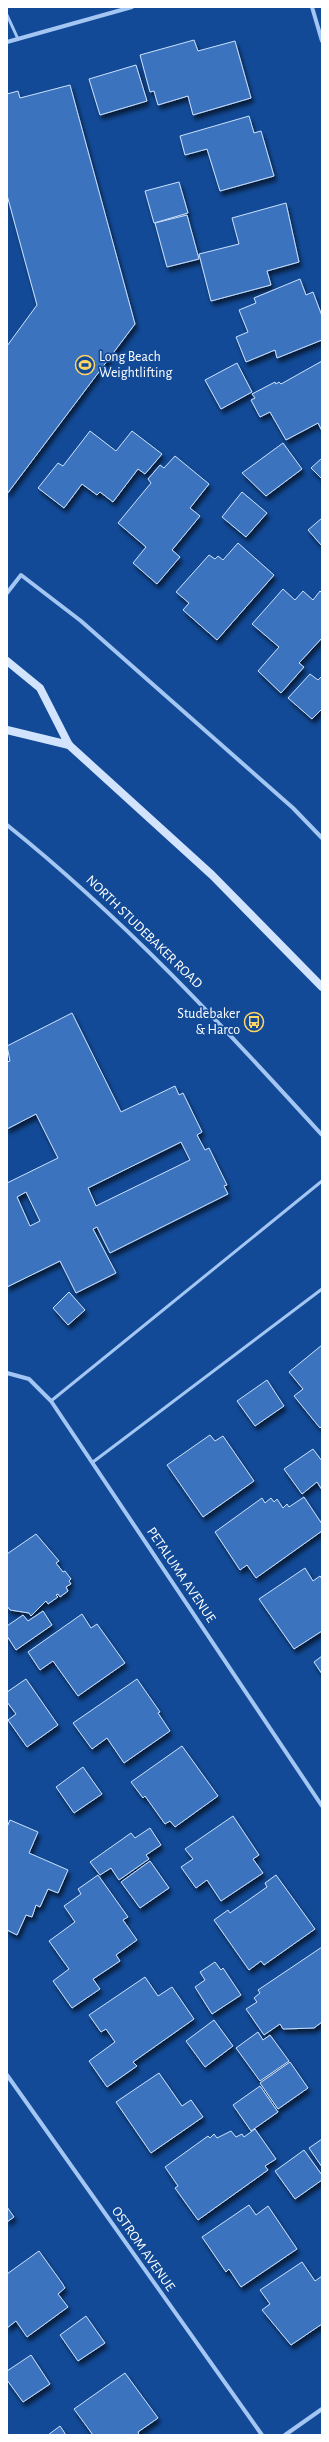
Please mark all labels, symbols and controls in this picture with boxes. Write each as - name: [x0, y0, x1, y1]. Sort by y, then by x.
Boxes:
- place label: Long Beach Weightlifting: [99, 350, 173, 380]
- sports icon: Long Beach Weightlifting: [74, 354, 96, 376]
- street label: NORTH STUDEBAKER ROAD: [83, 873, 205, 991]
- place label: Studebaker & Harco: [177, 1007, 240, 1037]
- bus stop icon: Studebaker & Harco: [243, 1011, 265, 1033]
- street label: PETALUMA AVENUE: [144, 1525, 218, 1625]
- street label: OSTROM AVENUE: [109, 2204, 177, 2294]

